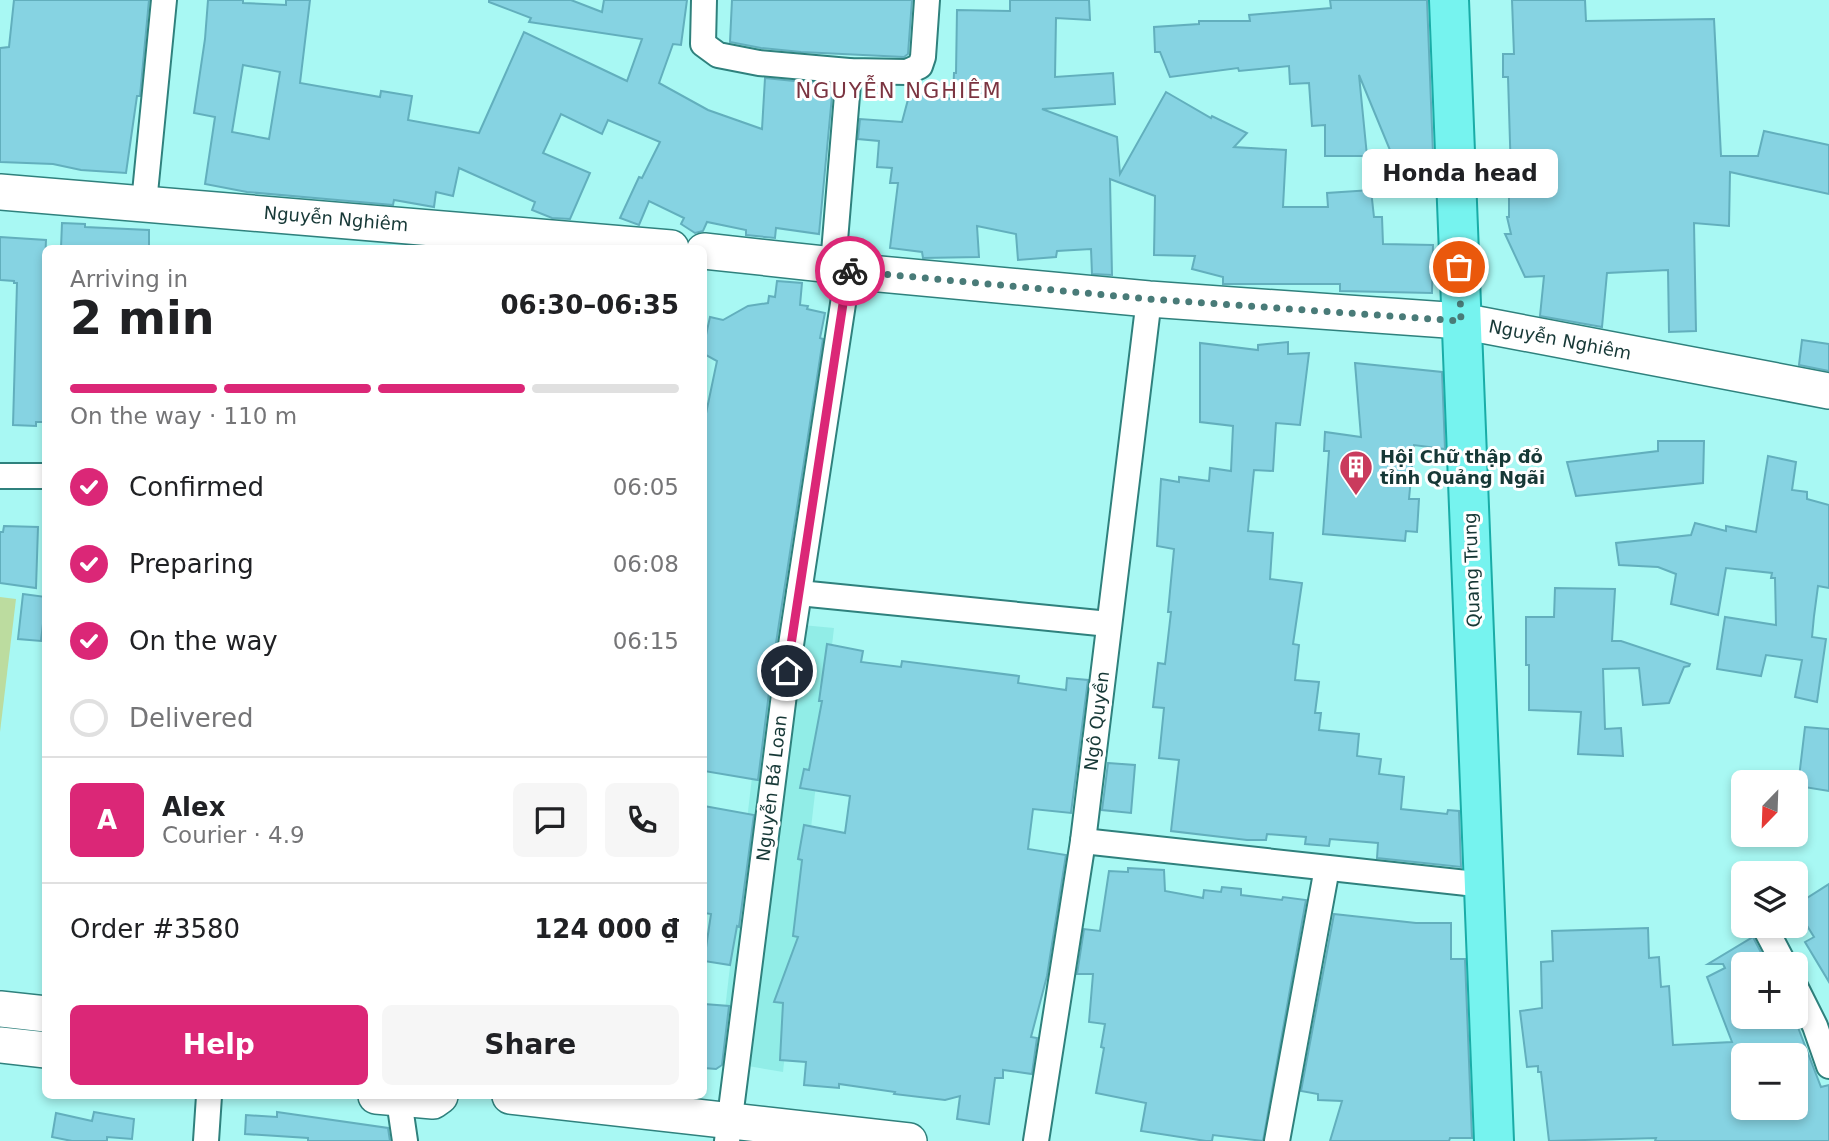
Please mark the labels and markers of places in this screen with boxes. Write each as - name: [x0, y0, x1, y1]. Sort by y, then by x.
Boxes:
- callout: Honda head: [1361, 148, 1557, 197]
- pin: [1429, 237, 1489, 297]
- place label: Hội Chữ thập đỏ tỉnh Quảng Ngãi: [1380, 446, 1545, 488]
- building icon: Hội Chữ thập đỏ tỉnh Quảng Ngãi: [1337, 448, 1375, 497]
- pin: [757, 641, 817, 701]

